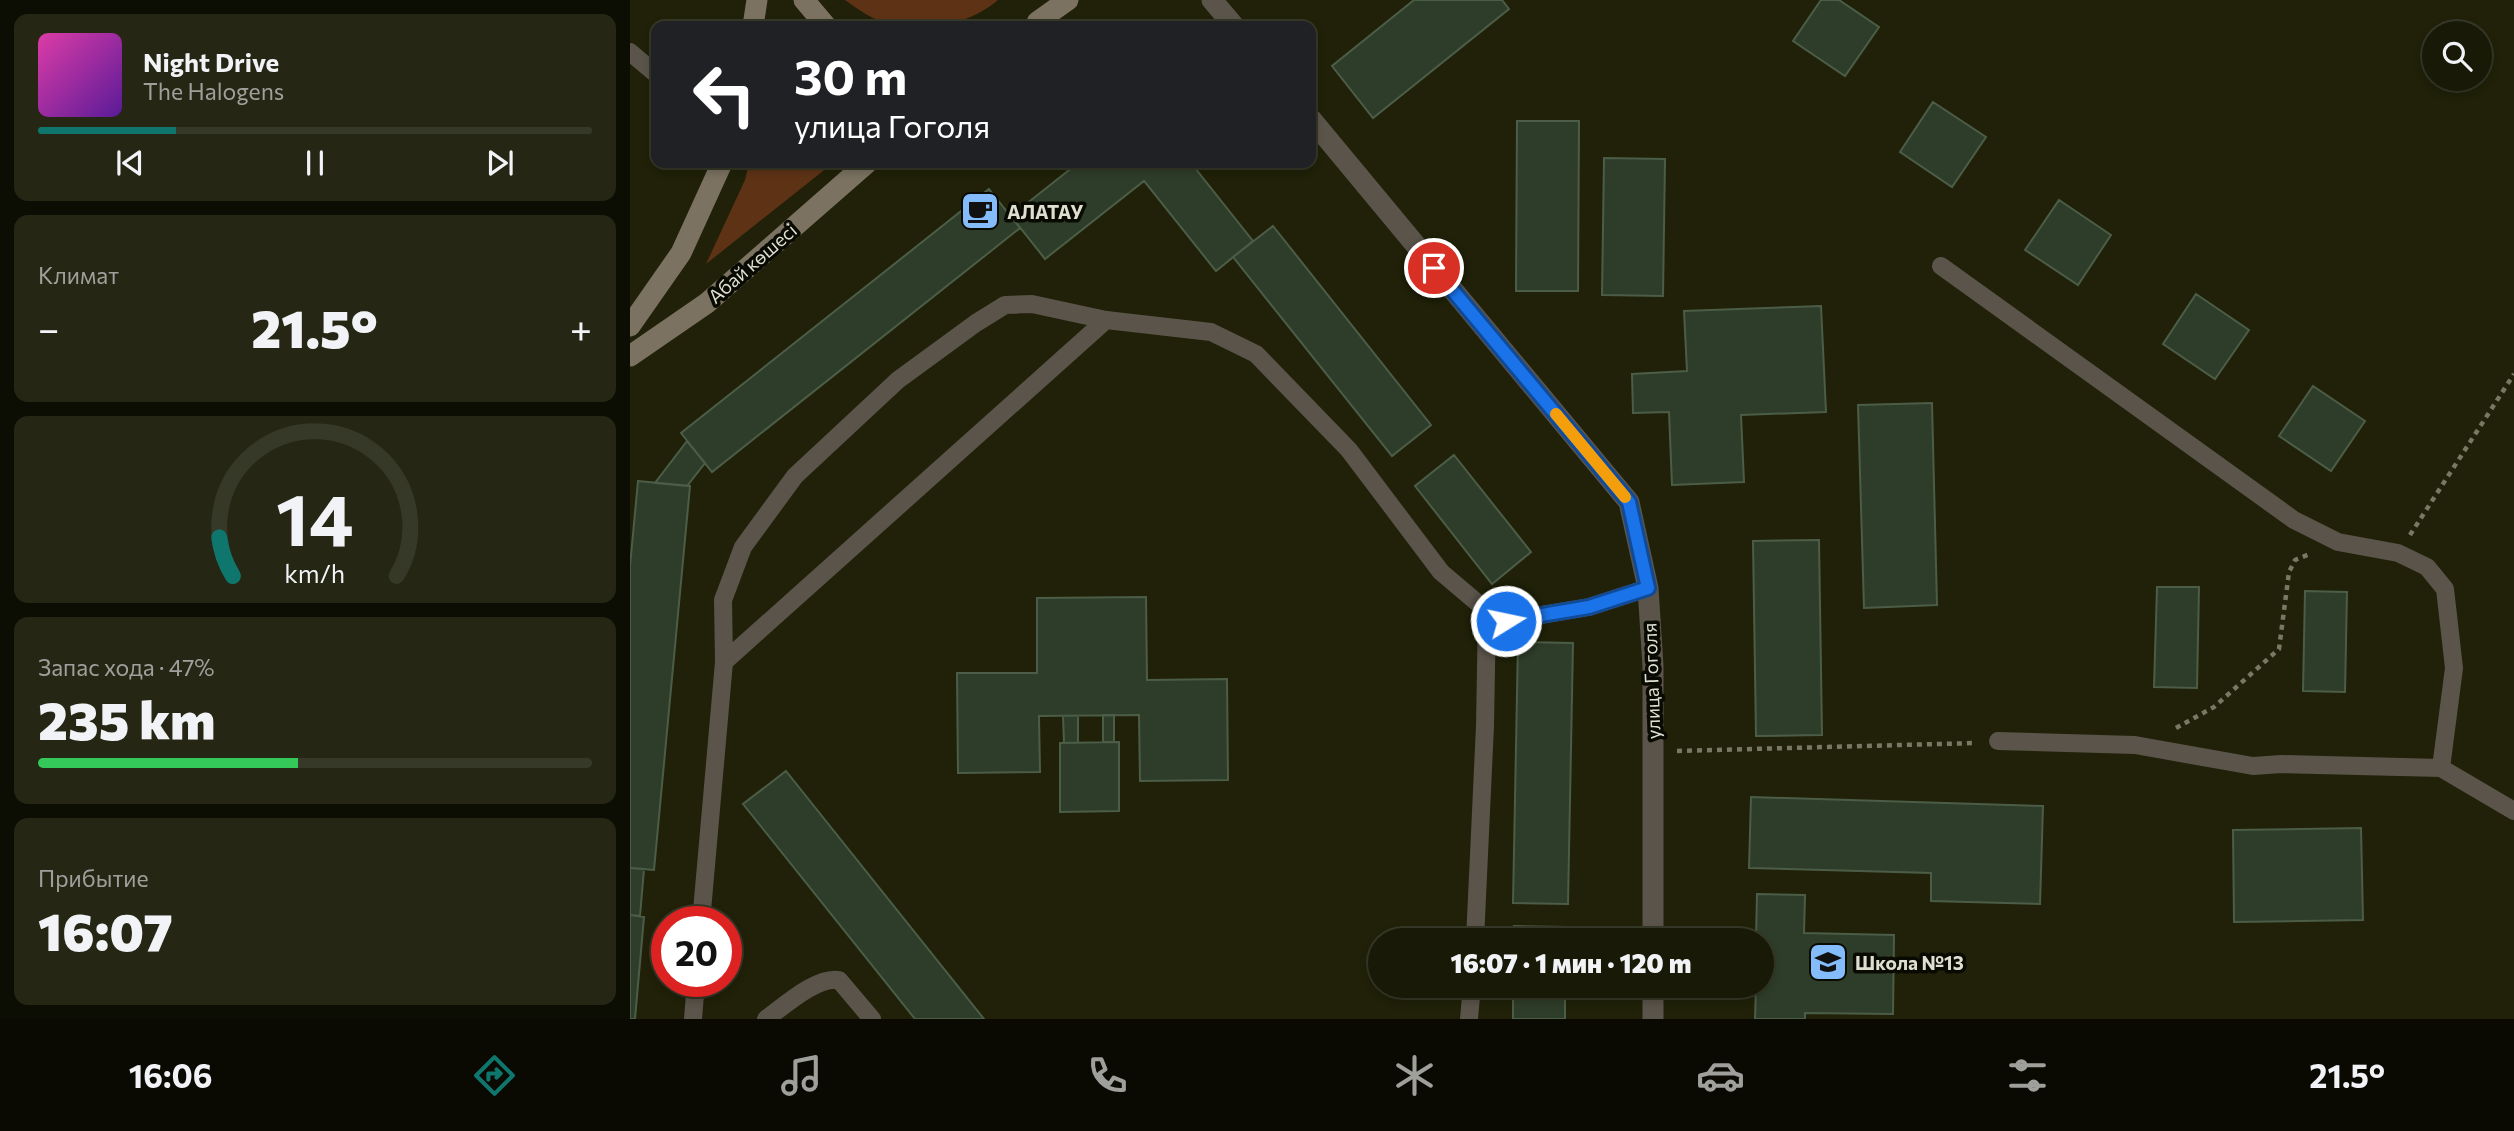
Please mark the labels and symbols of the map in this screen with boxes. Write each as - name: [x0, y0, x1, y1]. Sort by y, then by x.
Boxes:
- cafe icon: АЛАТАУ: [959, 190, 1001, 232]
- place label: АЛАТАУ: [1007, 200, 1083, 223]
- street label: Абай көшесі: [703, 218, 801, 308]
- pin: [1404, 238, 1464, 298]
- position arrow: [1469, 584, 1543, 658]
- street label: улица Гоголя: [1637, 622, 1665, 740]
- speed limit sign: 20: [651, 906, 742, 997]
- school or university icon: Школа №13: [1807, 941, 1849, 983]
- place label: Школа №13: [1855, 951, 1964, 974]

